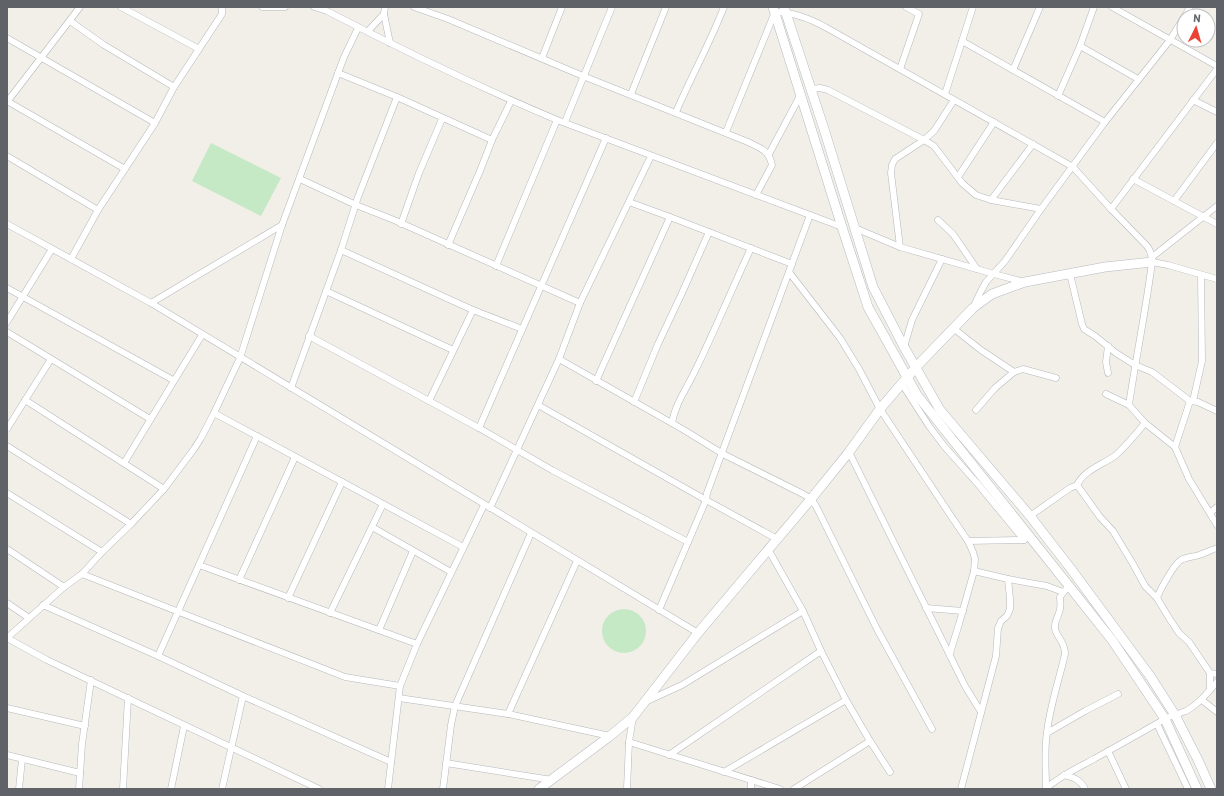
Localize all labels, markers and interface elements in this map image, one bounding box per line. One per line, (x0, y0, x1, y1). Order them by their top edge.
north arrow (1176, 8, 1216, 48)
text: N (1193, 11, 1201, 24)

